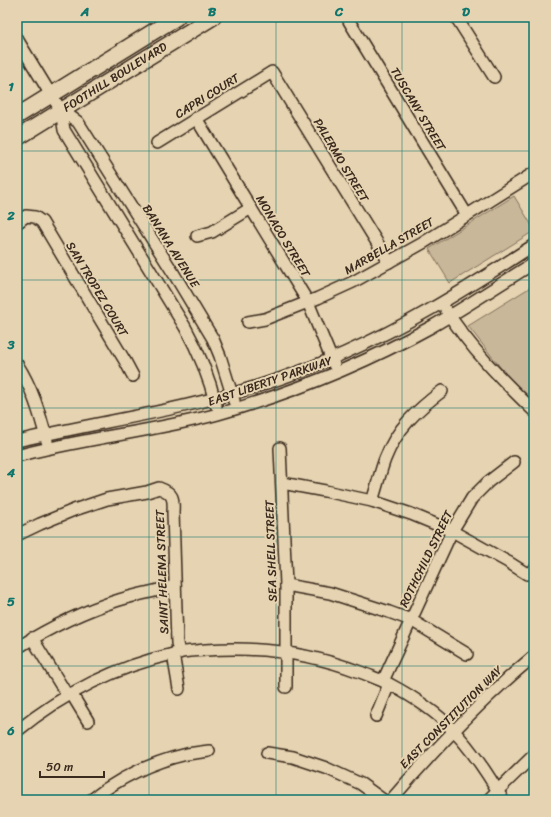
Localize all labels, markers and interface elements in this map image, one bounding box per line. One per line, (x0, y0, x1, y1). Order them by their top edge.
text: A (80, 0, 89, 23)
text: B (208, 0, 217, 23)
text: C (334, 0, 344, 23)
text: D (462, 0, 470, 23)
street label: FOOTHILL BOULEVARD (58, 36, 172, 118)
street label: TUSCANY STREET (384, 63, 452, 156)
street label: CAPRI COURT (170, 67, 245, 125)
text: 1 (8, 75, 14, 98)
street label: PALERMO STREET (307, 114, 375, 207)
street label: MONACO STREET (250, 191, 317, 283)
street label: BANANA AVENUE (136, 200, 206, 293)
text: 2 (6, 204, 15, 227)
street label: MARBELLA STREET (340, 211, 439, 281)
street label: SAN TROPEZ COURT (60, 237, 135, 342)
text: 3 (6, 333, 15, 356)
street label: EAST LIBERTY PARKWAY (205, 349, 336, 413)
text: 4 (6, 461, 16, 484)
street label: SEA SHELL STREET (258, 499, 284, 602)
street label: ROTHCHILD STREET (393, 506, 459, 611)
street label: SAINT HELENA STREET (149, 508, 175, 635)
text: 5 (7, 590, 15, 613)
street label: EAST CONSTITUTION WAY (394, 660, 508, 774)
text: 6 (6, 719, 15, 742)
scale bar (40, 753, 104, 779)
text: 50 m (46, 756, 73, 778)

